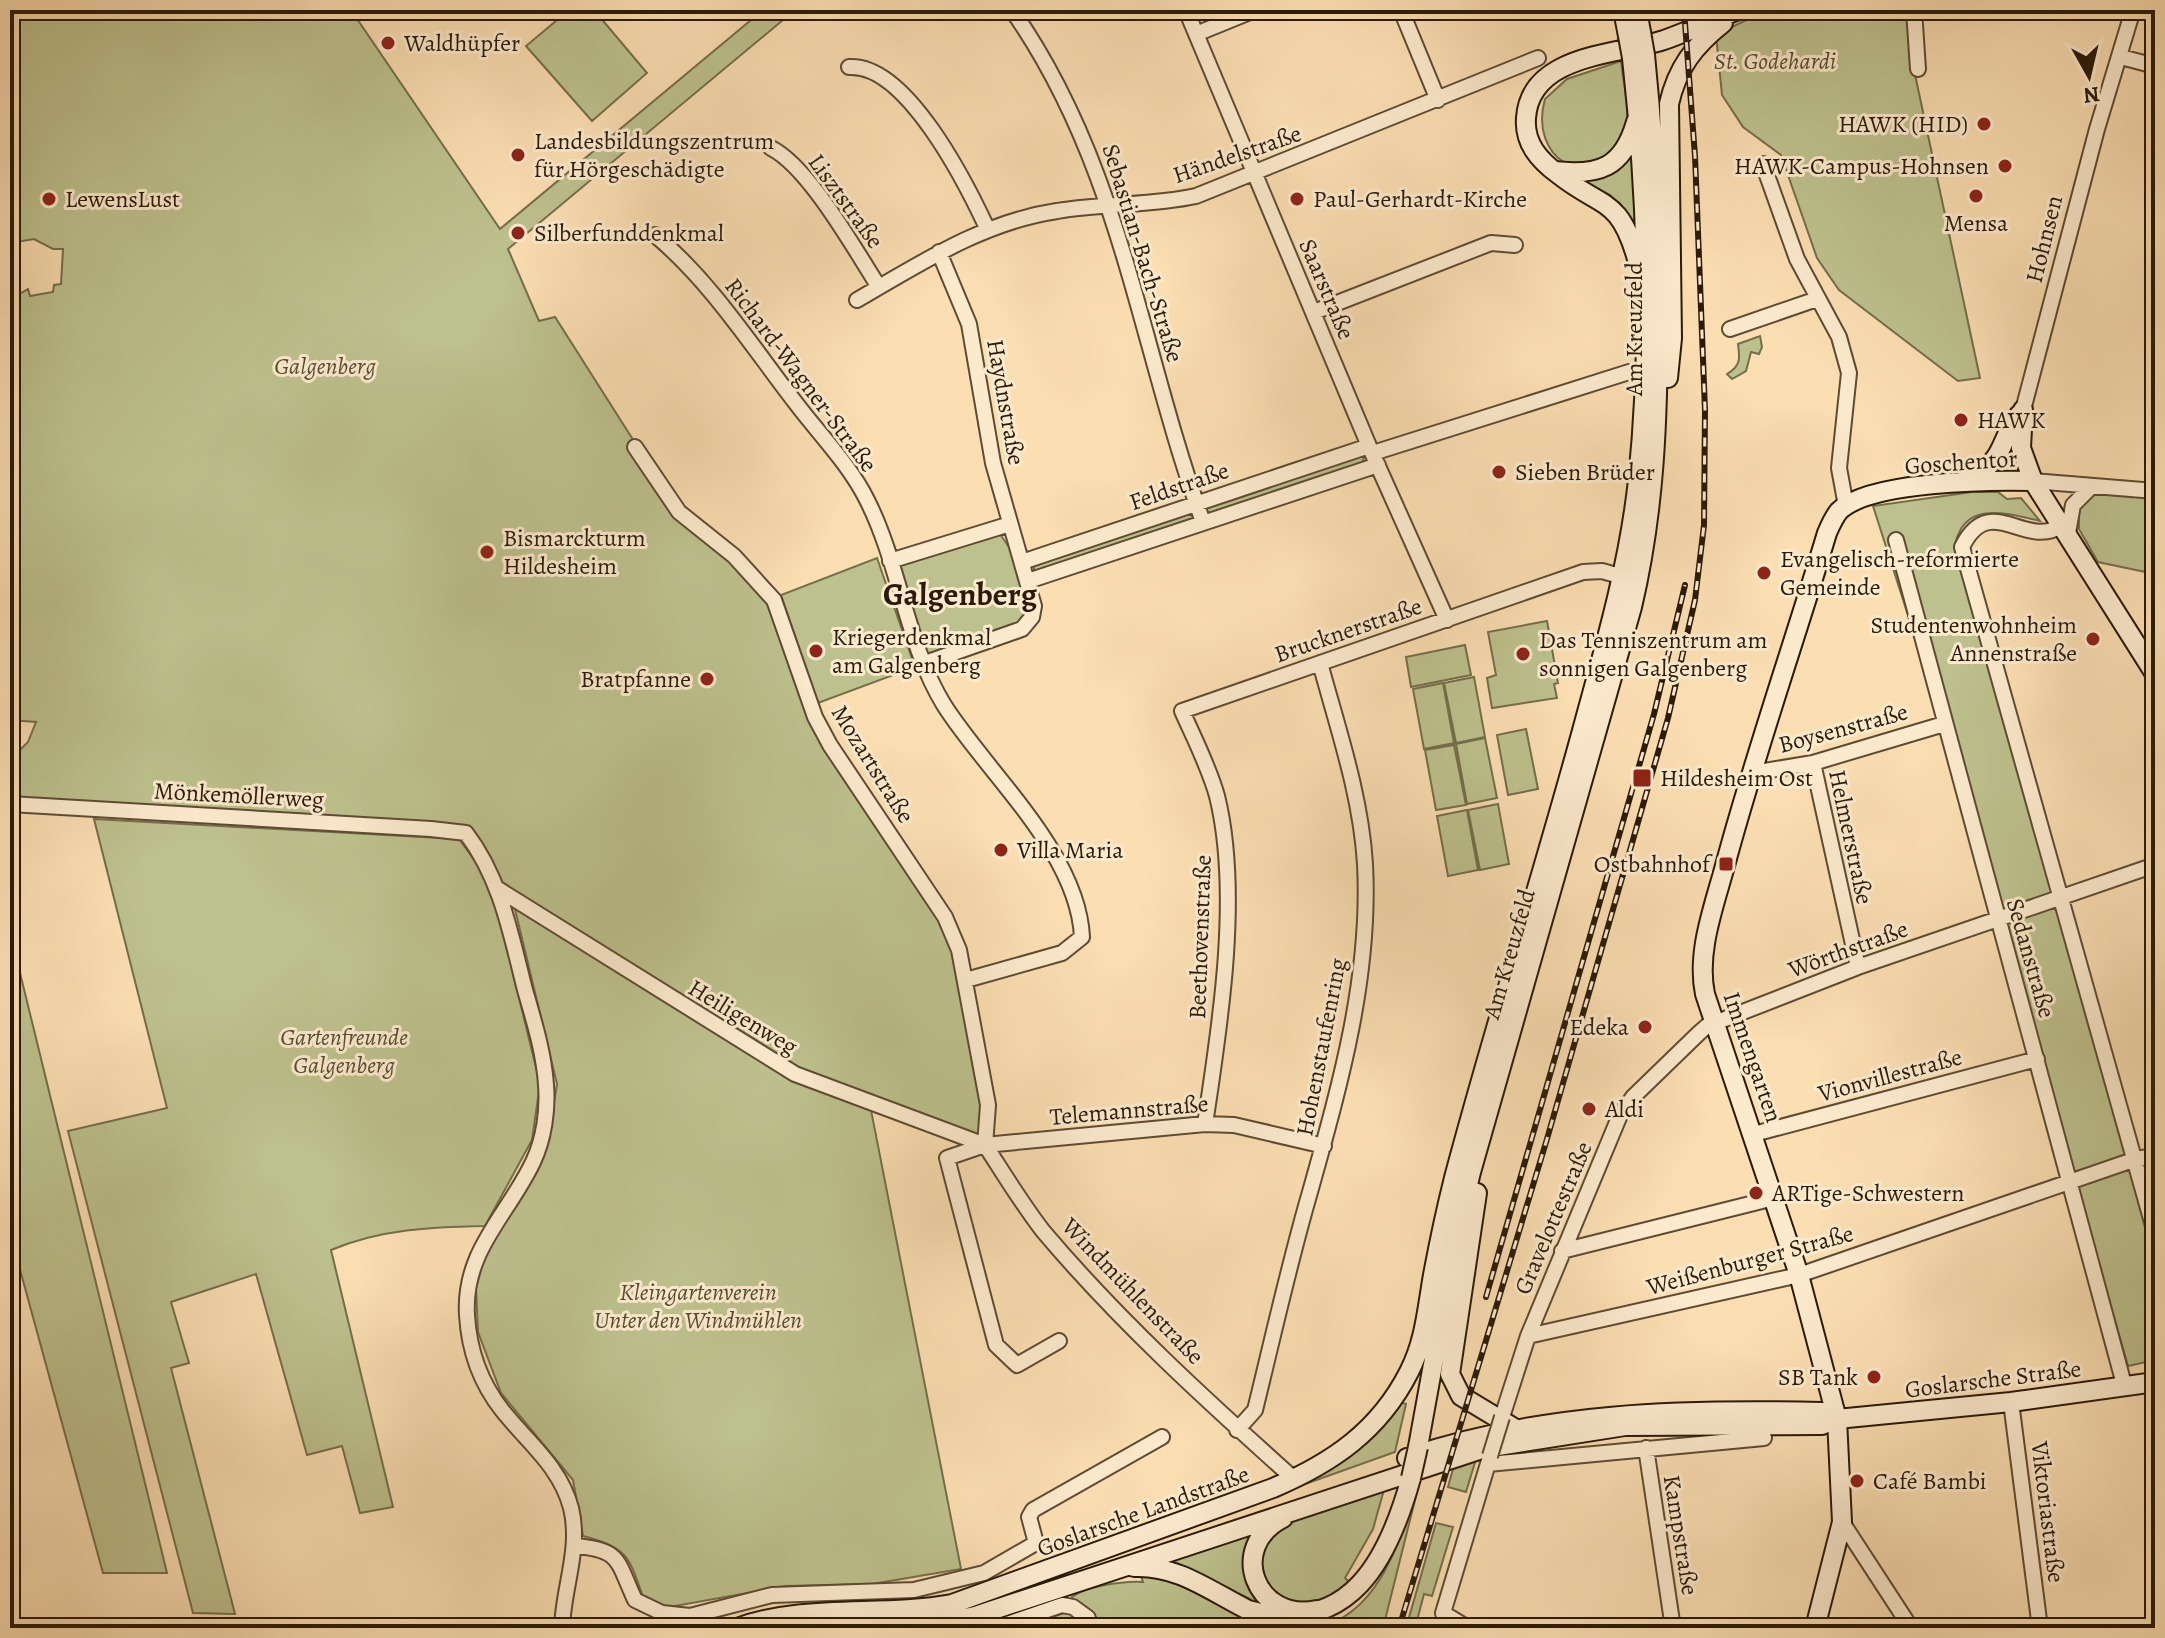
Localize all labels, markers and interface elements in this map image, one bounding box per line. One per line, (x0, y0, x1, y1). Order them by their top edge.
place label: Waldhüpfer (403, 27, 520, 59)
marker: Waldhüpfer (379, 34, 397, 52)
north arrow (2049, 36, 2129, 116)
park label: St. Godehardi (1714, 45, 1836, 77)
text: N (2082, 79, 2102, 111)
place label: HAWK (HID) (1838, 108, 1968, 140)
marker: HAWK (HID) (1975, 115, 1993, 133)
street label: Händelstraße (1168, 117, 1306, 191)
place label: Landesbildungszentrum für Hörgeschädigte (534, 125, 774, 185)
street label: Sebastian-Bach-Straße (1095, 140, 1191, 366)
marker: Landesbildungszentrum für Hörgeschädigte (509, 146, 527, 164)
street label: Lisztstraße (801, 147, 891, 255)
place label: HAWK-Campus-Hohnsen (1734, 150, 1989, 182)
marker: HAWK-Campus-Hohnsen (1996, 157, 2014, 175)
place label: LewensLust (65, 183, 180, 215)
place label: Paul-Gerhardt-Kirche (1313, 183, 1527, 215)
marker: Mensa (1967, 187, 1985, 205)
marker: LewensLust (40, 190, 58, 208)
marker: Paul-Gerhardt-Kirche (1288, 190, 1306, 208)
street label: Hohnsen (2018, 192, 2070, 286)
place label: Mensa (1944, 207, 2009, 239)
place label: Silberfunddenkmal (534, 217, 724, 249)
marker: Silberfunddenkmal (509, 224, 527, 242)
street label: Saarstraße (1291, 234, 1363, 344)
street label: Am Kreuzfeld (1618, 262, 1650, 397)
street label: Richard-Wagner-Straße (717, 271, 885, 479)
street label: Haydnstraße (979, 337, 1033, 467)
park label: Galgenberg (274, 350, 376, 382)
place label: HAWK (1977, 404, 2045, 436)
marker: HAWK (1952, 411, 1970, 429)
street label: Goschentor (1903, 442, 2019, 482)
street label: Feldstraße (1125, 454, 1233, 518)
place label: Sieben Brüder (1515, 456, 1655, 488)
marker: Sieben Brüder (1490, 463, 1508, 481)
place label: Bismarckturm Hildesheim (503, 522, 646, 582)
marker: Bismarckturm Hildesheim (478, 543, 496, 561)
place label: Evangelisch-reformierte Gemeinde (1780, 543, 2019, 603)
marker: Evangelisch-reformierte Gemeinde (1755, 564, 1773, 582)
district label: Galgenberg (883, 572, 1038, 616)
street label: Brucknerstraße (1270, 590, 1426, 670)
place label: Studentenwohnheim Annenstraße (1870, 609, 2077, 669)
place label: Kriegerdenkmal am Galgenberg (832, 621, 991, 681)
place label: Das Tenniszentrum am sonnigen Galgenberg (1539, 624, 1768, 684)
marker: Studentenwohnheim Annenstraße (2084, 630, 2102, 648)
marker: Kriegerdenkmal am Galgenberg (807, 642, 825, 660)
marker: Das Tenniszentrum am sonnigen Galgenberg (1514, 645, 1532, 663)
place label: Bratpfanne (580, 663, 691, 695)
marker: Bratpfanne (698, 670, 716, 688)
street label: Boysenstraße (1775, 695, 1911, 761)
street label: Mozartstraße (824, 699, 922, 829)
place label: Hildesheim Ost (1660, 762, 1813, 794)
marker: Hildesheim Ost (1631, 767, 1653, 789)
street label: Helmerstraße (1821, 767, 1881, 907)
street label: Mönkemöllerweg (153, 775, 325, 815)
place label: Villa Maria (1016, 834, 1124, 866)
marker: Villa Maria (992, 841, 1010, 859)
place label: Ostbahnhof (1594, 848, 1713, 880)
street label: Beethovenstraße (1181, 854, 1219, 1020)
marker: Ostbahnhof (1717, 855, 1735, 873)
street label: Am Kreuzfeld (1475, 885, 1543, 1024)
street label: Sedanstraße (1999, 895, 2063, 1021)
street label: Wörthstraße (1783, 913, 1912, 986)
street label: Hohenstaufenring (1288, 955, 1354, 1139)
street label: Heiligenweg (682, 972, 804, 1062)
street label: Immengarten (1716, 987, 1790, 1127)
place label: Edeka (1569, 1011, 1630, 1043)
marker: Edeka (1636, 1018, 1654, 1036)
park label: Gartenfreunde Galgenberg (280, 1021, 408, 1081)
street label: Vionvillestraße (1814, 1040, 1965, 1110)
street label: Telemannstraße (1048, 1087, 1210, 1133)
place label: Aldi (1604, 1093, 1644, 1125)
marker: Aldi (1580, 1100, 1598, 1118)
street label: Gravelottestraße (1506, 1137, 1600, 1299)
place label: ARTige-Schwestern (1771, 1177, 1964, 1209)
marker: ARTige-Schwestern (1747, 1184, 1765, 1202)
street label: Windmühlenstraße (1054, 1210, 1211, 1371)
street label: Weißenburger Straße (1642, 1217, 1857, 1303)
park label: Kleingartenverein Unter den Windmühlen (594, 1276, 802, 1336)
street label: Goslarsche Straße (1903, 1352, 2083, 1406)
place label: SB Tank (1778, 1361, 1858, 1393)
marker: SB Tank (1865, 1368, 1883, 1386)
street label: Viktoriastraße (2023, 1439, 2073, 1584)
street label: Goslarsche Landstraße (1032, 1458, 1254, 1564)
place label: Café Bambi (1873, 1465, 1987, 1497)
marker: Café Bambi (1848, 1472, 1866, 1490)
street label: Kampstraße (1656, 1473, 1706, 1597)

